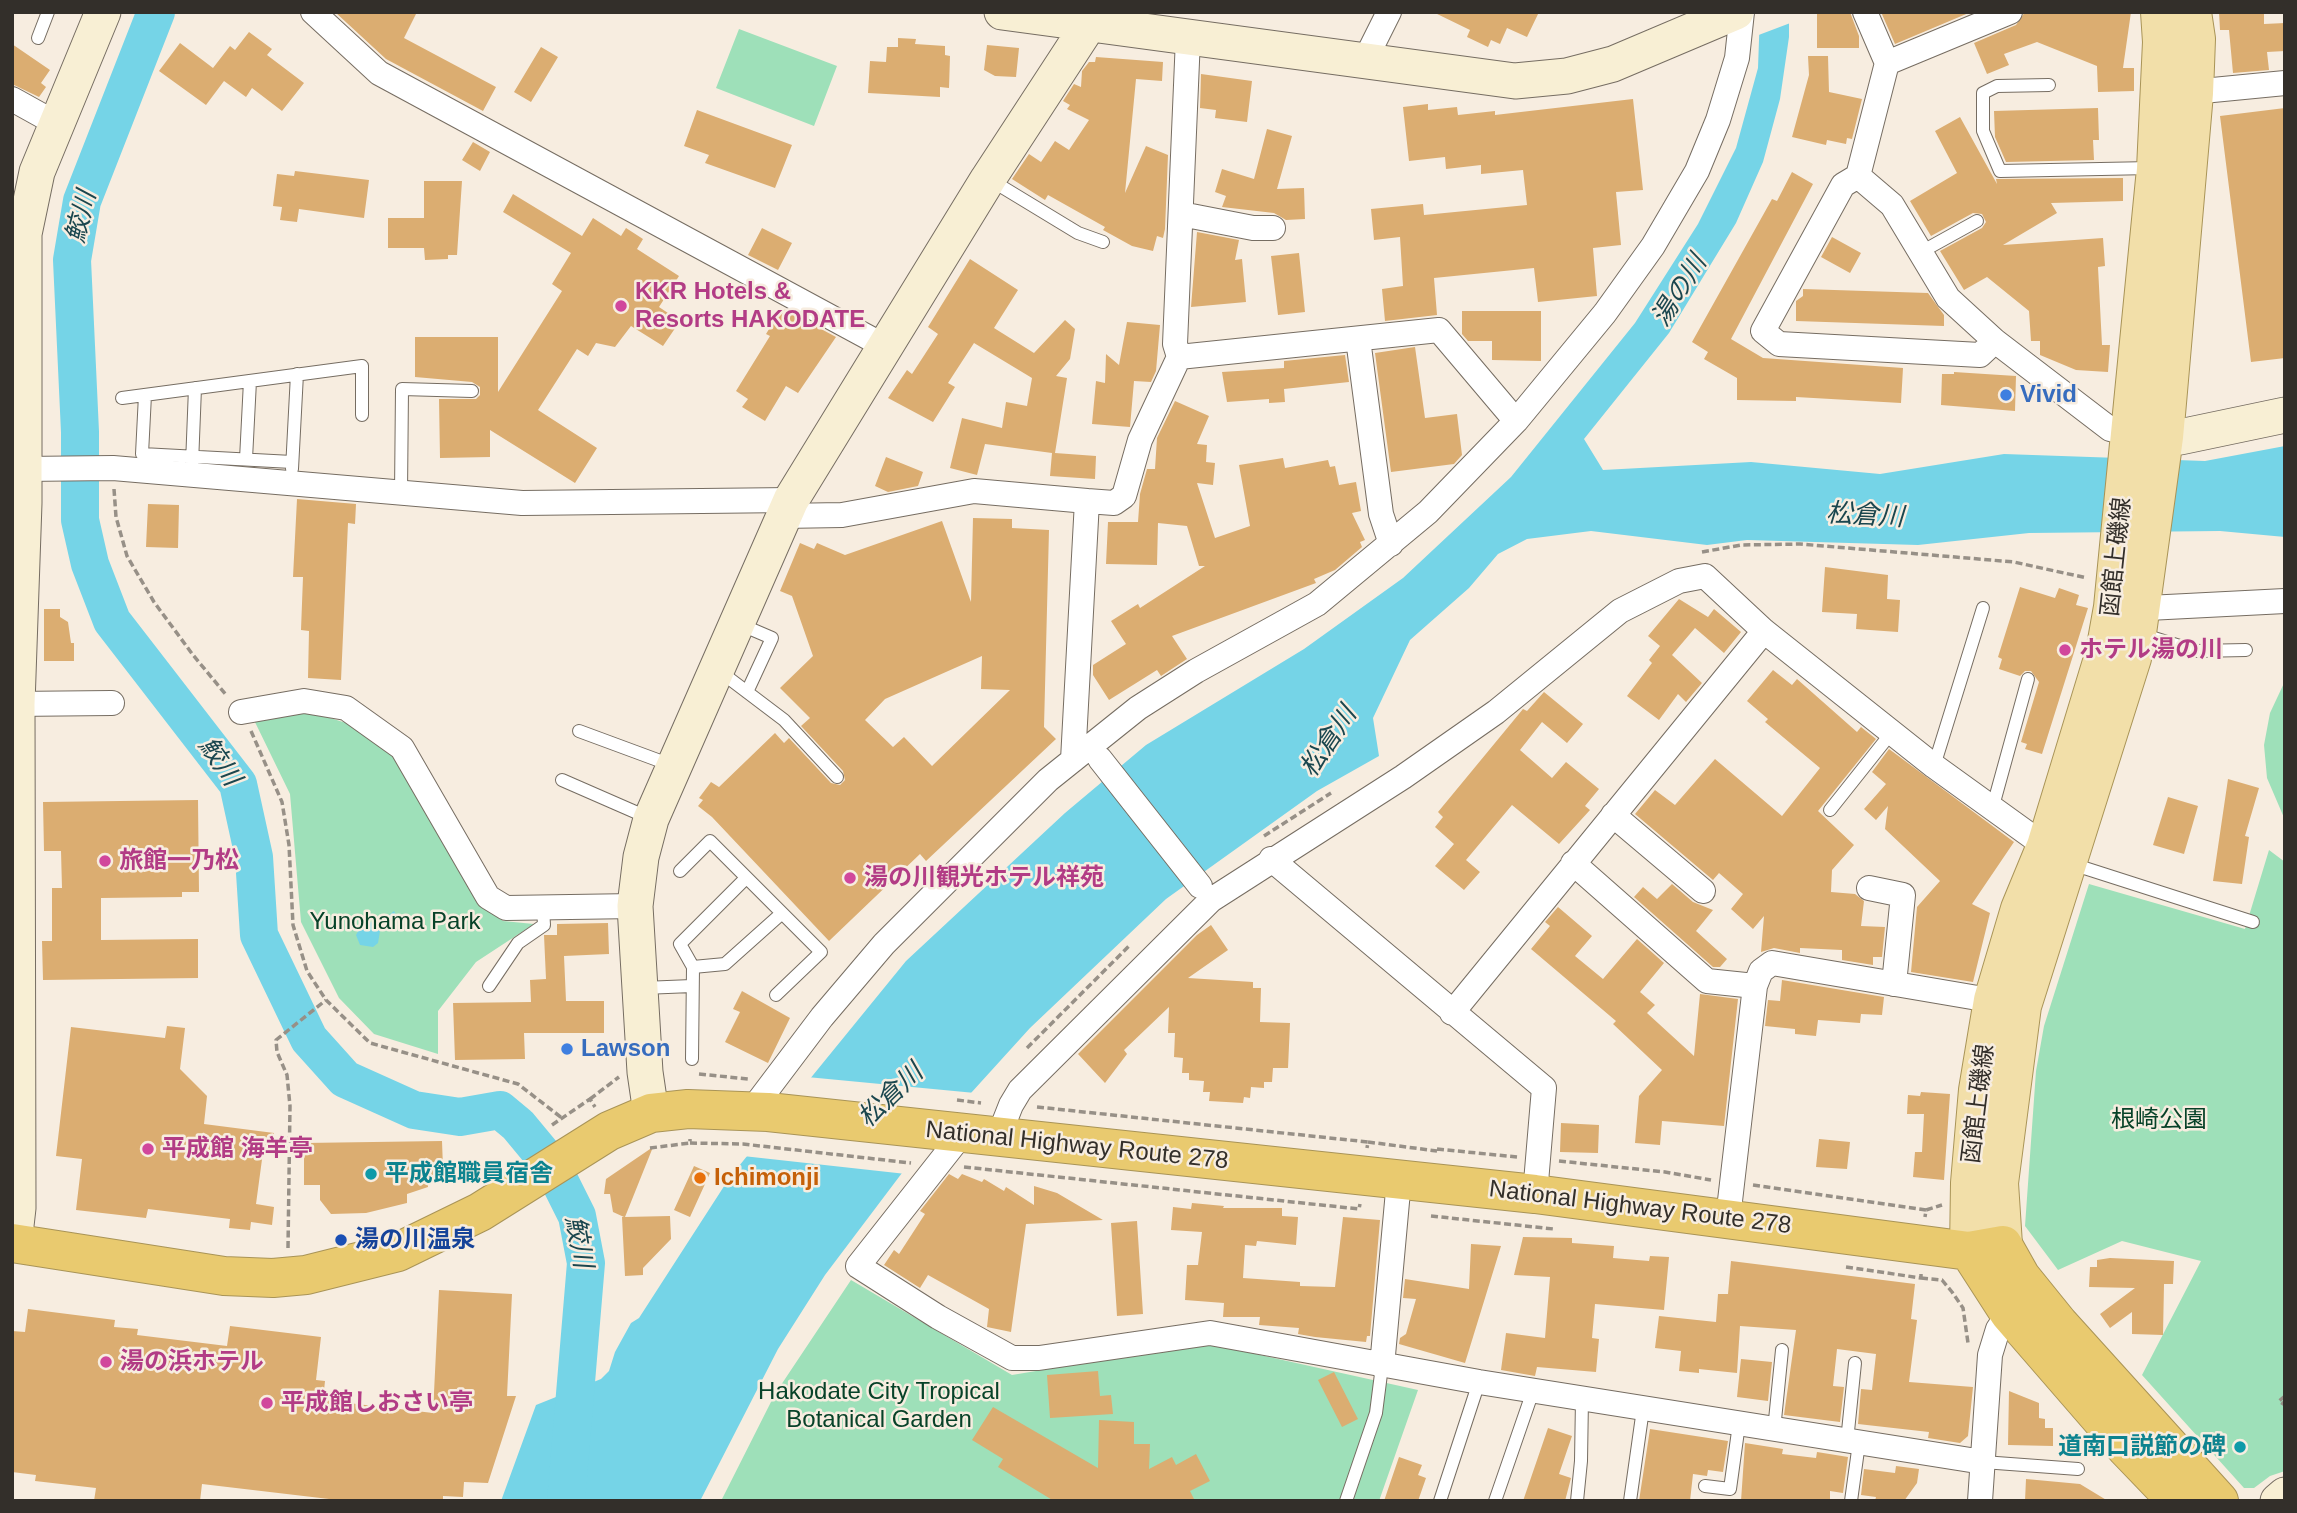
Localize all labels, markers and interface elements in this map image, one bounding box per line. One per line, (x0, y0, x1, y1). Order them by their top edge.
water label: 鮫川 (61, 188, 103, 246)
water label: 湯の川 (1646, 250, 1714, 332)
place label: KKR Hotels & Resorts HAKODATE (635, 278, 865, 334)
marker: KKR Hotels & Resorts HAKODATE (613, 298, 629, 314)
place label: Vivid (2020, 381, 2077, 409)
marker: Vivid (1998, 387, 2014, 403)
street label: 函館上磯線 (2096, 496, 2138, 618)
water label: 松倉川 (1825, 498, 1905, 534)
place label: ホテル湯の川 (2079, 636, 2223, 664)
marker: ホテル湯の川 (2057, 642, 2073, 658)
water label: 松倉川 (1294, 701, 1364, 783)
water label: 鮫川 (191, 732, 247, 792)
place label: 旅館一乃松 (119, 847, 239, 875)
marker: 旅館一乃松 (97, 853, 113, 869)
place label: 湯の川観光ホテル祥苑 (864, 864, 1104, 892)
marker: 湯の川観光ホテル祥苑 (842, 870, 858, 886)
park label: Yunohama Park (310, 908, 480, 936)
place label: Lawson (581, 1035, 670, 1063)
marker: Lawson (559, 1041, 575, 1057)
street label: 函館上磯線 (1957, 1043, 2001, 1165)
water label: 松倉川 (852, 1058, 930, 1134)
park label: 根崎公園 (2111, 1106, 2207, 1134)
street label: National Highway Route 278 (924, 1116, 1230, 1176)
place label: 平成館 海羊亭 (162, 1135, 313, 1163)
marker: 平成館 海羊亭 (140, 1141, 156, 1157)
place label: 平成館職員宿舎 (385, 1160, 553, 1188)
place label: Ichimonji (714, 1164, 819, 1192)
marker: 平成館職員宿舎 (363, 1166, 379, 1182)
marker: Ichimonji (692, 1170, 708, 1186)
street label: National Highway Route 278 (1487, 1175, 1793, 1241)
water label: 鮫川 (558, 1214, 598, 1270)
place label: 湯の川温泉 (355, 1226, 475, 1254)
marker: 湯の川温泉 (333, 1232, 349, 1248)
place label: 湯の浜ホテル (120, 1348, 264, 1376)
marker: 湯の浜ホテル (98, 1354, 114, 1370)
park label: Hakodate City Tropical Botanical Garden (758, 1378, 1000, 1434)
place label: 平成館しおさい亭 (281, 1389, 473, 1417)
marker: 平成館しおさい亭 (259, 1395, 275, 1411)
place label: 道南口説節の碑 (2058, 1433, 2226, 1461)
marker: 道南口説節の碑 (2232, 1439, 2248, 1455)

